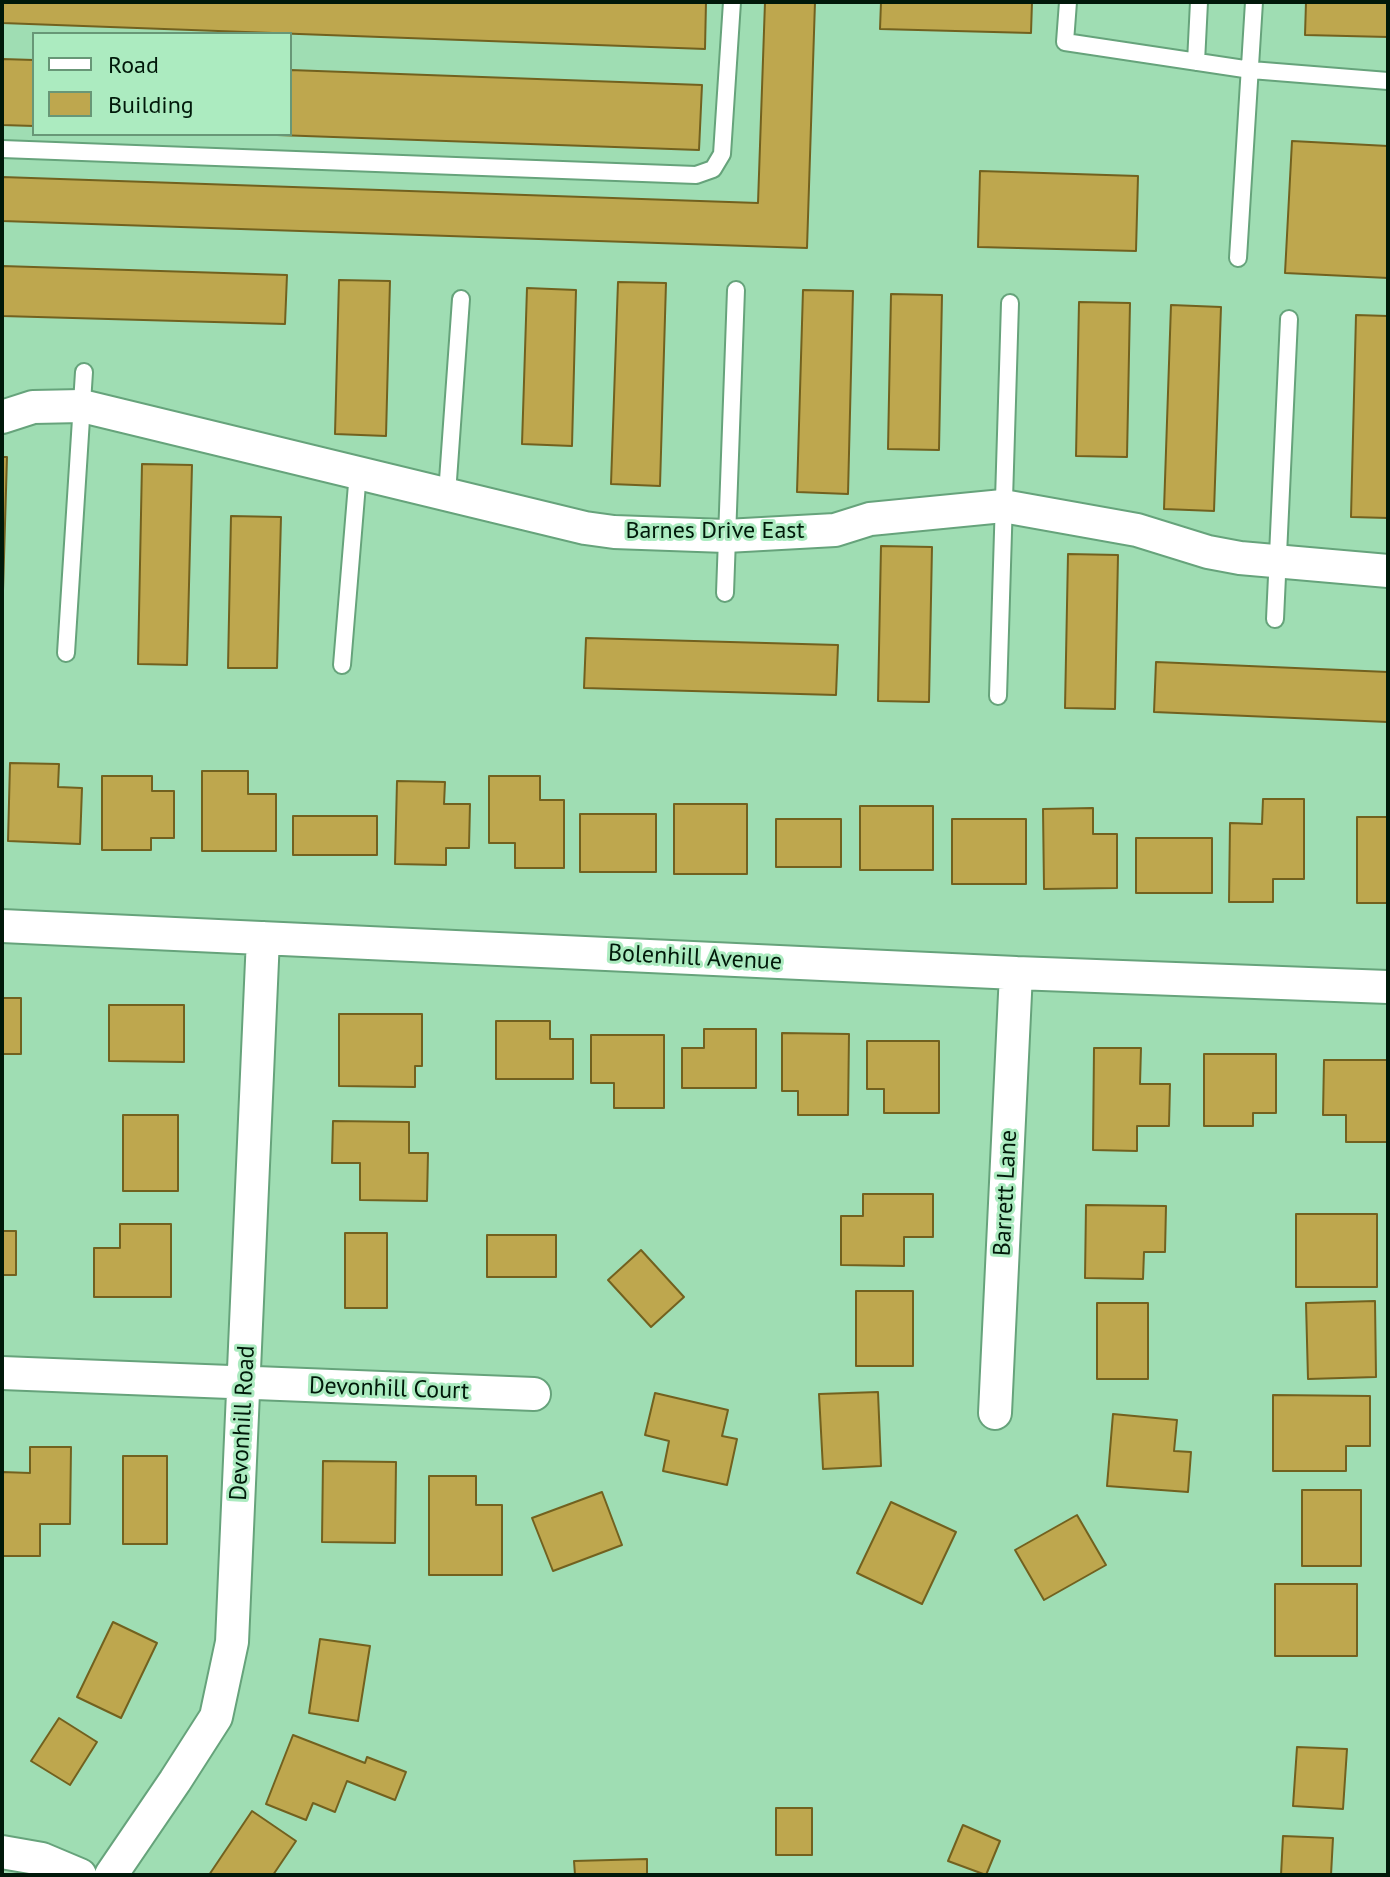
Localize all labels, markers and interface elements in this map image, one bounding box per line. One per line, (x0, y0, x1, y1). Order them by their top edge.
legend (32, 32, 292, 136)
text: Road (108, 49, 159, 80)
text: Building (108, 89, 194, 120)
street label: Barnes Drive East (625, 517, 805, 545)
street label: Bolenhill Avenue (607, 939, 783, 977)
street label: Barrett Lane (988, 1129, 1024, 1257)
street label: Devonhill Road (225, 1345, 261, 1501)
street label: Devonhill Court (308, 1372, 470, 1406)

